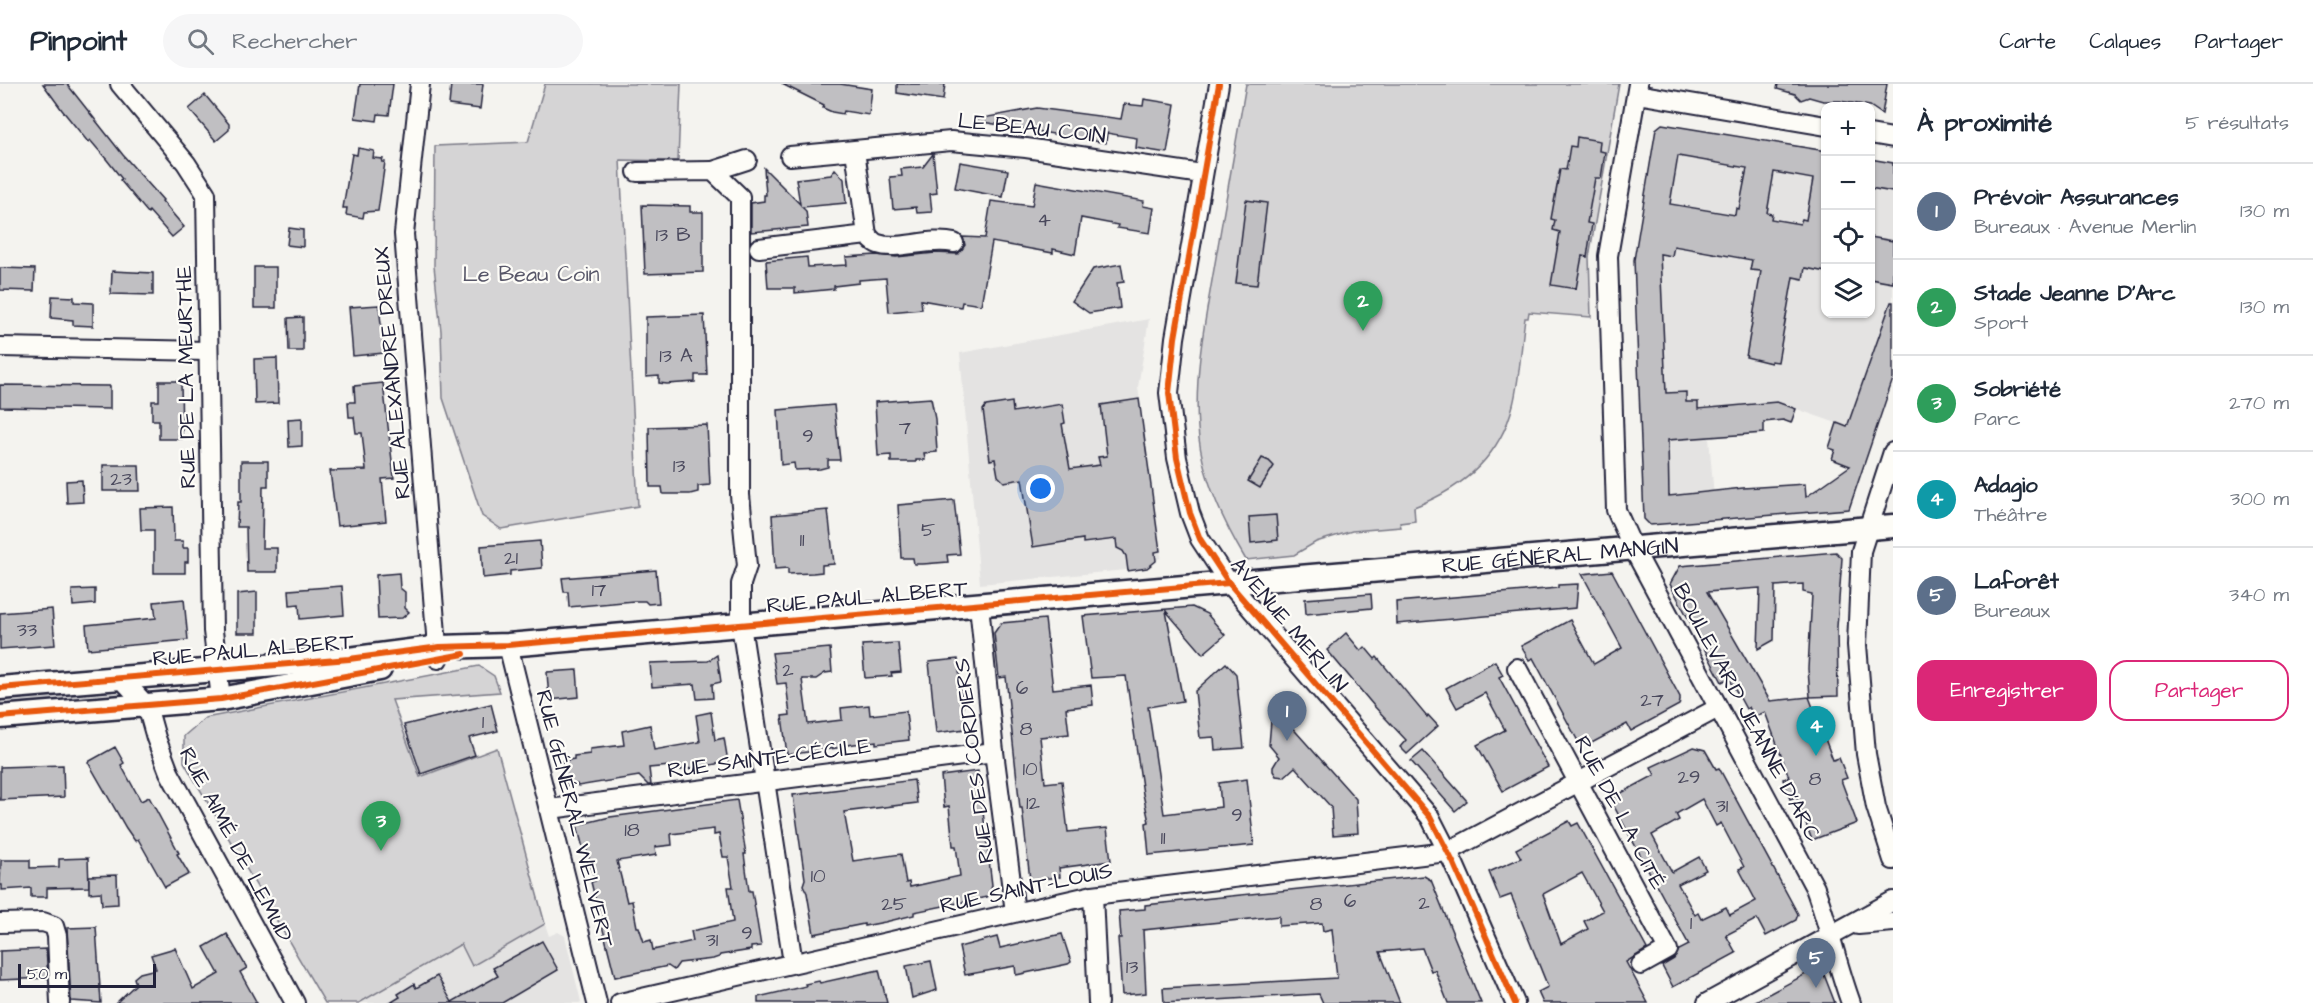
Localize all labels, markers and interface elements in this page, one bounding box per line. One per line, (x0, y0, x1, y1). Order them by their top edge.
search box (163, 14, 583, 68)
text: Pinpoint (30, 22, 127, 61)
icon: search (184, 25, 217, 58)
text: Rechercher (232, 26, 357, 57)
text: Carte (1999, 27, 2056, 56)
text: Calques (2089, 27, 2161, 56)
text: Partager (2194, 27, 2283, 56)
map controls (1821, 102, 1875, 318)
button: + (1821, 102, 1875, 156)
street label: LE BEAU COIN (956, 105, 1107, 152)
text: À proximité (1917, 105, 2052, 141)
text: 5 résultats (2185, 109, 2289, 137)
button: − (1821, 156, 1875, 210)
text: Prévoir Assurances (1974, 182, 2179, 213)
text: 1 (1935, 197, 1938, 225)
text: 130 m (2240, 197, 2289, 225)
house number: 4 (1037, 206, 1051, 234)
button: locate (1821, 210, 1875, 264)
text: Bureaux · Avenue Merlin (1974, 213, 2196, 241)
house number: 13 B (656, 221, 690, 249)
street label: RUE ALEXANDRE DREUX (366, 245, 419, 501)
park label: Le Beau Coin (463, 259, 599, 290)
button: layers (1821, 264, 1875, 318)
street label: RUE DE LA MEURTHE (169, 265, 204, 489)
text: Stade Jeanne D'Arc (1974, 278, 2176, 309)
pin: 2 (1344, 282, 1382, 331)
text: 2 (1931, 293, 1942, 321)
text: 130 m (2240, 293, 2289, 321)
text: Sport (1974, 309, 2028, 337)
house number: 13 A (659, 342, 693, 370)
text: Sobriété (1974, 374, 2061, 405)
text: 3 (1931, 389, 1942, 417)
text: 270 m (2229, 389, 2289, 417)
text: Parc (1974, 405, 2021, 433)
house number: 7 (899, 414, 911, 442)
house number: 9 (802, 422, 814, 450)
house number: 13 (673, 452, 685, 480)
house number: 23 (110, 465, 132, 493)
text: Adagio (1974, 470, 2038, 501)
your location (1026, 474, 1055, 503)
text: 4 (1930, 485, 1943, 513)
text: 300 m (2230, 485, 2289, 513)
text: Théâtre (1974, 501, 2047, 529)
house number: 5 (921, 516, 935, 544)
house number: 11 (799, 526, 805, 554)
street label: RUE GÉNÉRAL MANGIN (1441, 530, 1680, 582)
house number: 21 (504, 544, 518, 572)
street label: AVENUE MERLIN (1223, 551, 1355, 699)
text: Laforêt (1974, 566, 2059, 597)
street label: RUE PAUL ALBERT (765, 573, 969, 622)
house number: 17 (592, 576, 606, 604)
street label: BOULEVARD JEANNE D'ARC (1665, 578, 1828, 848)
text: 5 (1929, 581, 1944, 609)
text: 340 m (2229, 581, 2289, 609)
text: Bureaux (1974, 597, 2050, 625)
house number: 33 (17, 616, 37, 644)
street label: RUE PAUL ALBERT (151, 626, 355, 675)
house number: 2 (782, 656, 794, 684)
street label: RUE DES CORDIERS (947, 656, 1002, 865)
button: Enregistrer (1917, 660, 2097, 721)
button: Partager (2109, 660, 2289, 721)
house number: 6 (1016, 674, 1029, 702)
house number: 27 (1640, 686, 1664, 714)
street label: RUE GÉNÉRAL WELVERT (528, 687, 622, 950)
pin: 1 (1268, 692, 1306, 741)
pin: 4 (1796, 706, 1836, 756)
house number: 1 (482, 708, 485, 736)
house number: 8 (1020, 715, 1033, 743)
street label: RUE DE LA CITÉ (1566, 730, 1673, 895)
street label: RUE SAINTE-CÉCILE (666, 731, 873, 786)
street label: RUE AIMÉ DE LEMUD (171, 742, 300, 948)
house number: 10 (1022, 755, 1038, 783)
house number: 29 (1678, 763, 1700, 791)
house number: 8 (1809, 765, 1822, 793)
house number: 12 (1026, 789, 1041, 817)
house number: 31 (1716, 792, 1729, 820)
house number: 9 (1231, 801, 1243, 829)
pin: 3 (362, 802, 400, 851)
house number: 18 (624, 816, 640, 844)
house number: 11 (1160, 824, 1166, 852)
street label: RUE SAINT-LOUIS (937, 855, 1115, 922)
house number: 10 (810, 862, 826, 890)
house number: 6 (1344, 887, 1357, 915)
house number: 2 (1418, 889, 1430, 917)
house number: 25 (881, 890, 907, 918)
house number: 8 (1310, 890, 1323, 918)
house number: 1 (1690, 909, 1693, 937)
house number: 9 (741, 919, 753, 947)
house number: 31 (706, 926, 719, 954)
pin: 5 (1796, 938, 1836, 988)
house number: 13 (1126, 953, 1138, 981)
scale bar (18, 961, 156, 988)
text: 50 m (27, 963, 67, 985)

